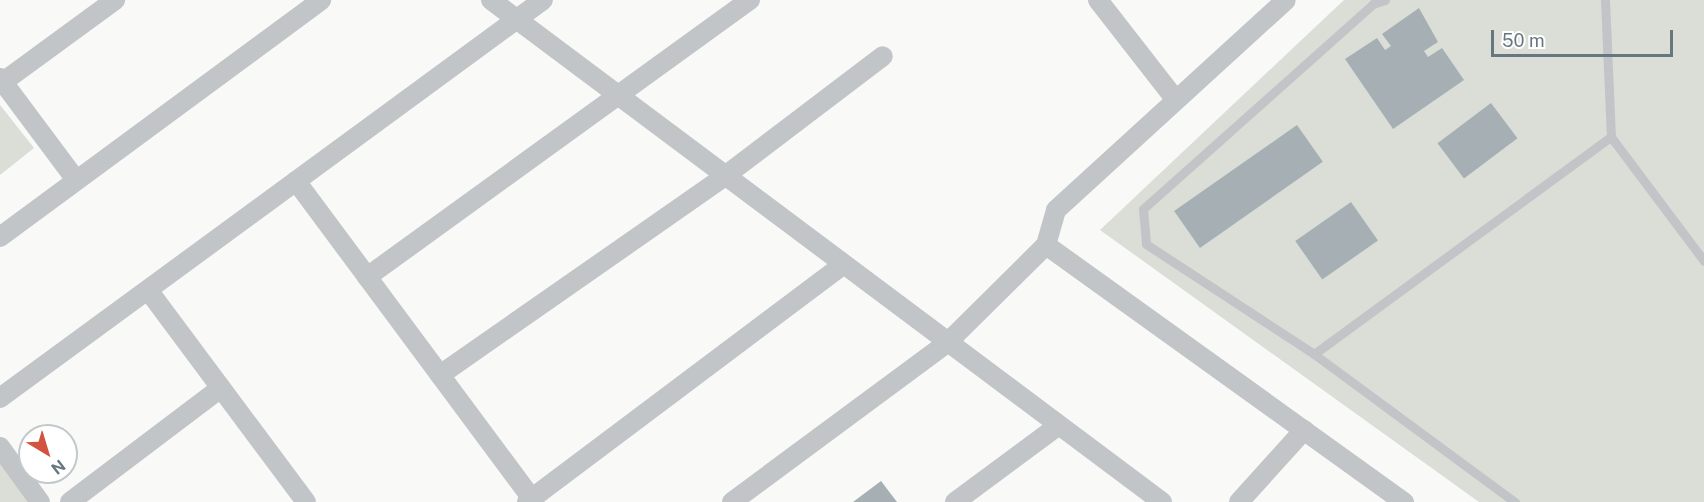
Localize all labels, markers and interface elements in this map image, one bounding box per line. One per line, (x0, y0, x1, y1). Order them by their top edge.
scale bar (1494, 18, 1676, 56)
text: 50 m (1502, 30, 1545, 51)
north arrow (18, 424, 78, 484)
text: N (47, 456, 69, 478)

